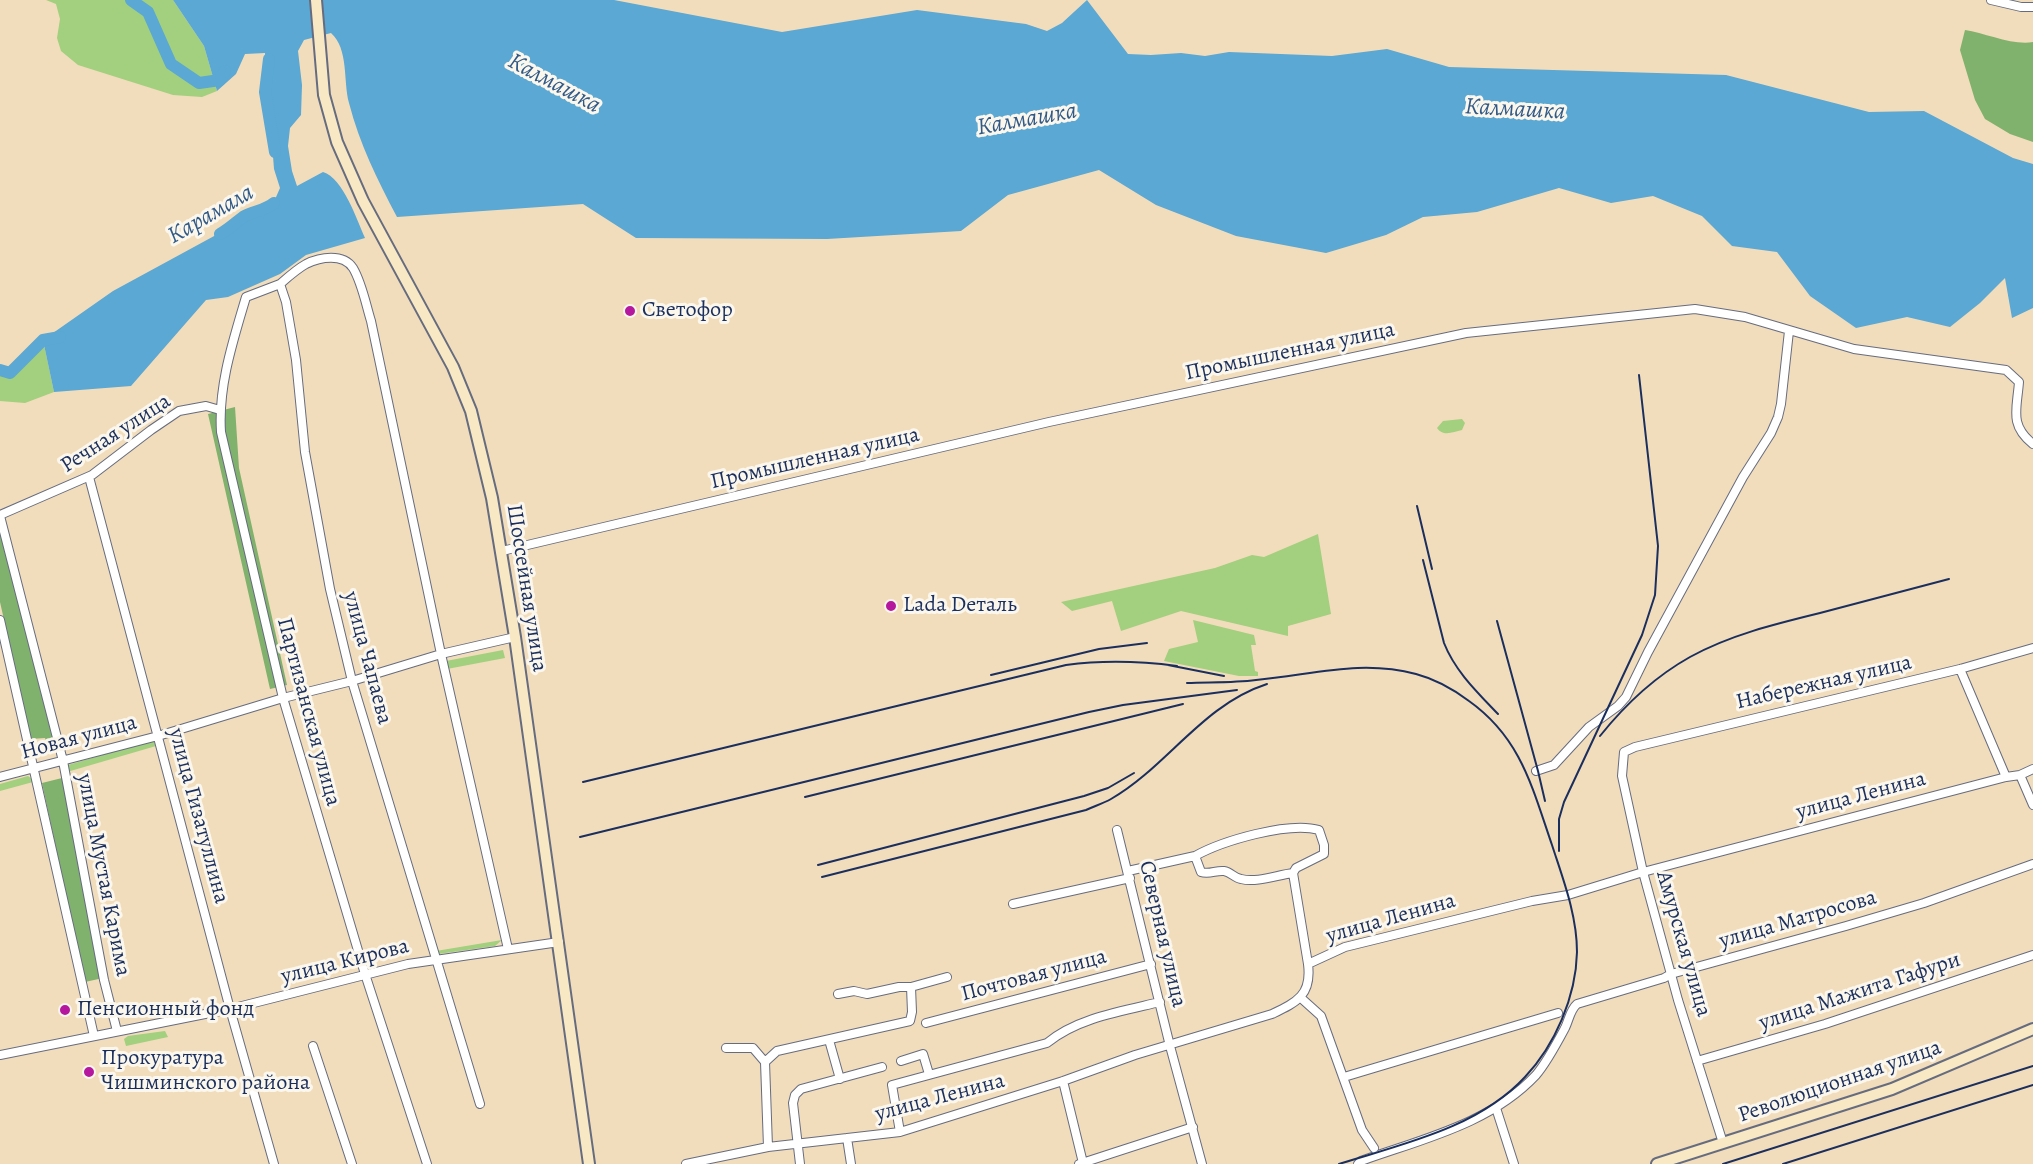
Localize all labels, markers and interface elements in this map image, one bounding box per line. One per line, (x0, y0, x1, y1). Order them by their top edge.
water label: Калмашка (503, 48, 605, 120)
water label: Калмашка (1464, 93, 1566, 127)
water label: Калмашка (975, 97, 1079, 143)
water label: Карамала (163, 179, 259, 251)
place label: Светофор (642, 298, 733, 324)
marker: Светофор (623, 304, 637, 318)
street label: Промышленная улица (1183, 317, 1397, 387)
street label: Речная улица (56, 389, 176, 479)
street label: Промышленная улица (708, 422, 922, 496)
street label: Шоссейная улица (500, 502, 552, 674)
street label: улица Чапаева (337, 589, 397, 727)
place label: Lada Dеталь (903, 593, 1017, 619)
marker: Lada Dеталь (884, 599, 898, 613)
street label: Партизанская улица (270, 615, 346, 809)
street label: Набережная улица (1733, 650, 1915, 716)
street label: Новая улица (18, 710, 140, 766)
street label: улица Гизатуллина (162, 725, 234, 907)
street label: улица Ленина (1793, 766, 1929, 826)
street label: улица Мустая Карима (70, 771, 136, 979)
street label: Северная улица (1132, 858, 1192, 1010)
street label: Амурская улица (1650, 868, 1716, 1020)
street label: улица Матросова (1716, 885, 1880, 955)
street label: улица Ленина (1323, 888, 1459, 950)
street label: улица Кирова (278, 933, 412, 991)
street label: Почтовая улица (958, 944, 1110, 1008)
street label: улица Мажита Гафури (1756, 947, 1964, 1037)
place label: Пенсионный фонд (77, 997, 254, 1023)
marker: Пенсионный фонд (58, 1003, 72, 1017)
street label: Революционная улица (1735, 1035, 1945, 1129)
place label: Прокуратура Чишминского района (101, 1046, 310, 1098)
marker: Прокуратура Чишминского района (82, 1065, 96, 1079)
street label: улица Ленина (872, 1068, 1008, 1128)

